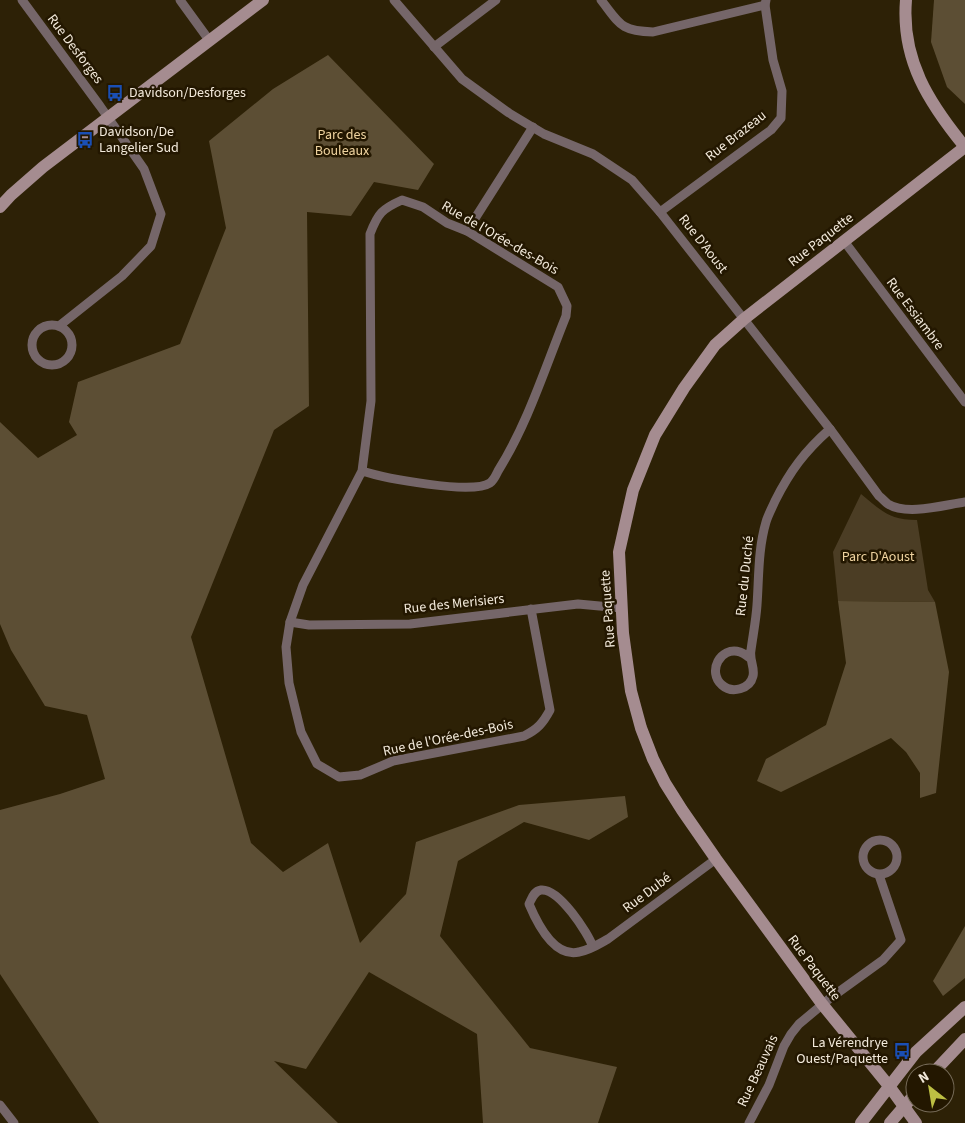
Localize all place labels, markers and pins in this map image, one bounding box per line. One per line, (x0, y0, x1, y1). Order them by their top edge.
bus stop icon: Davidson/Desforges (105, 83, 125, 103)
place label: Davidson/Desforges (129, 83, 246, 103)
place label: Davidson/De Langelier Sud (99, 122, 179, 158)
bus stop icon: Davidson/De Langelier Sud (75, 130, 95, 150)
place label: La Vérendrye Ouest/Paquette (796, 1033, 888, 1069)
bus stop icon: La Vérendrye Ouest/Paquette (892, 1041, 912, 1061)

